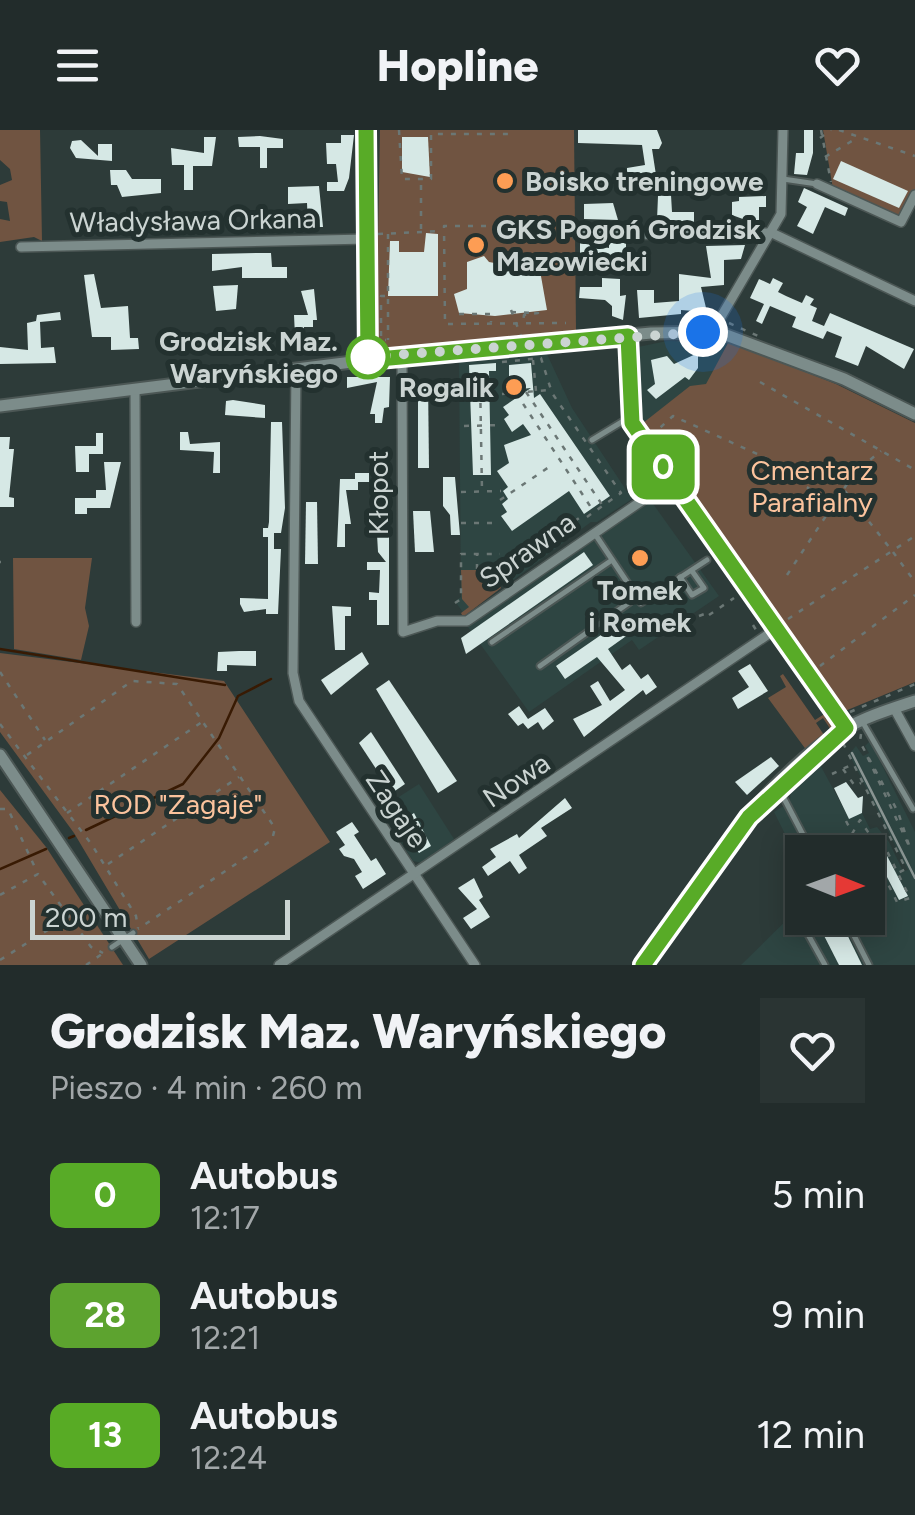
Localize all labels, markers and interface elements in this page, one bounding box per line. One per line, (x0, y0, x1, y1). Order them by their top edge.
icon: menu (50, 38, 105, 93)
text: Hopline (376, 38, 539, 92)
icon: heart (810, 38, 865, 93)
place label: Boisko treningowe (525, 164, 764, 198)
marker: Boisko treningowe (494, 170, 516, 192)
street label: Władysława Orkana (69, 201, 317, 239)
place label: GKS Pogoń Grodzisk Mazowiecki (496, 212, 761, 278)
marker: GKS Pogoń Grodzisk Mazowiecki (465, 234, 487, 256)
your location (678, 307, 728, 357)
place label: Grodzisk Maz. Waryńskiego (159, 324, 338, 390)
marker: Grodzisk Maz. Waryńskiego (347, 336, 389, 378)
place label: Rogalik (399, 370, 494, 404)
marker: Rogalik (503, 376, 525, 398)
line badge: 0 (630, 434, 696, 500)
text: 0 (652, 446, 674, 488)
street label: Kłopot (361, 451, 395, 535)
park label: Cmentarz Parafialny (751, 453, 873, 519)
street label: Sprawna (473, 505, 581, 595)
marker: Tomek i Romek (629, 547, 651, 569)
place label: Tomek i Romek (588, 573, 692, 639)
street label: Nowa (476, 745, 556, 815)
street label: Zagaje (359, 764, 435, 854)
park label: ROD "Zagaje" (93, 787, 263, 821)
north arrow (785, 835, 885, 935)
map controls (785, 835, 885, 935)
scale bar (30, 895, 290, 940)
text: 200 m (45, 900, 127, 934)
button: heart (760, 998, 865, 1103)
text: Grodzisk Maz. Waryńskiego (50, 1002, 666, 1060)
text: Pieszo · 4 min · 260 m (50, 1069, 362, 1107)
text: Autobus (190, 1153, 338, 1199)
text: 5 min (771, 1172, 865, 1218)
text: 0 (94, 1174, 116, 1216)
text: 12:17 (190, 1199, 260, 1237)
text: Autobus (190, 1273, 338, 1319)
text: 9 min (772, 1292, 865, 1338)
text: 28 (84, 1294, 126, 1336)
text: 12:21 (190, 1319, 260, 1357)
text: Autobus (190, 1393, 338, 1439)
text: 12 min (756, 1412, 865, 1458)
text: 13 (88, 1414, 122, 1456)
text: 12:24 (190, 1439, 267, 1477)

